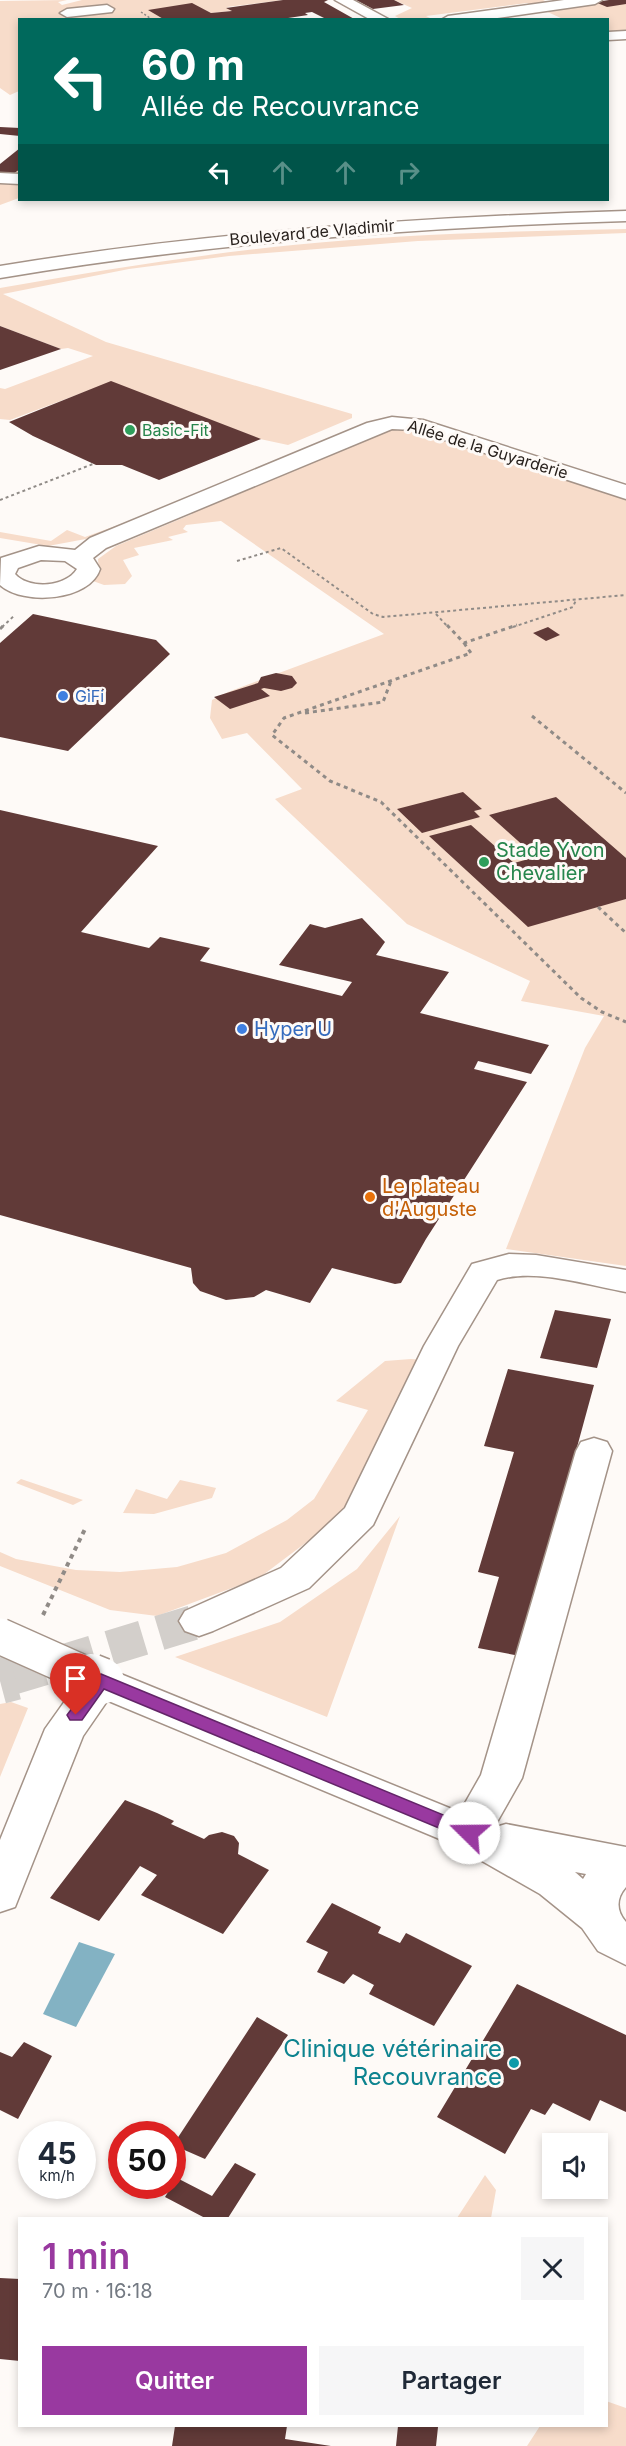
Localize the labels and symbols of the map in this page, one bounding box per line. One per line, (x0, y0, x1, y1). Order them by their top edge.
street label: Boulevard de Vladimir (229, 215, 395, 249)
street label: Allée de la Guyarderie (405, 415, 571, 483)
place label: Basic-Fit (142, 420, 209, 440)
marker: Basic-Fit (123, 423, 137, 437)
place label: GiFi (75, 686, 104, 706)
marker: GiFi (56, 689, 70, 703)
place label: Stade Yvon Chevalier (496, 838, 604, 885)
marker: Stade Yvon Chevalier (477, 855, 491, 869)
place label: Hyper U (254, 1017, 332, 1041)
marker: Hyper U (235, 1022, 249, 1036)
place label: Le plateau d'Auguste (382, 1174, 480, 1221)
marker: Le plateau d'Auguste (363, 1190, 377, 1204)
pin (50, 1653, 101, 1715)
position arrow (437, 1801, 501, 1865)
place label: Clinique vétérinaire Recouvrance (283, 2034, 502, 2091)
marker: Clinique vétérinaire Recouvrance (507, 2056, 521, 2070)
speed limit sign: 50 (108, 2121, 186, 2199)

